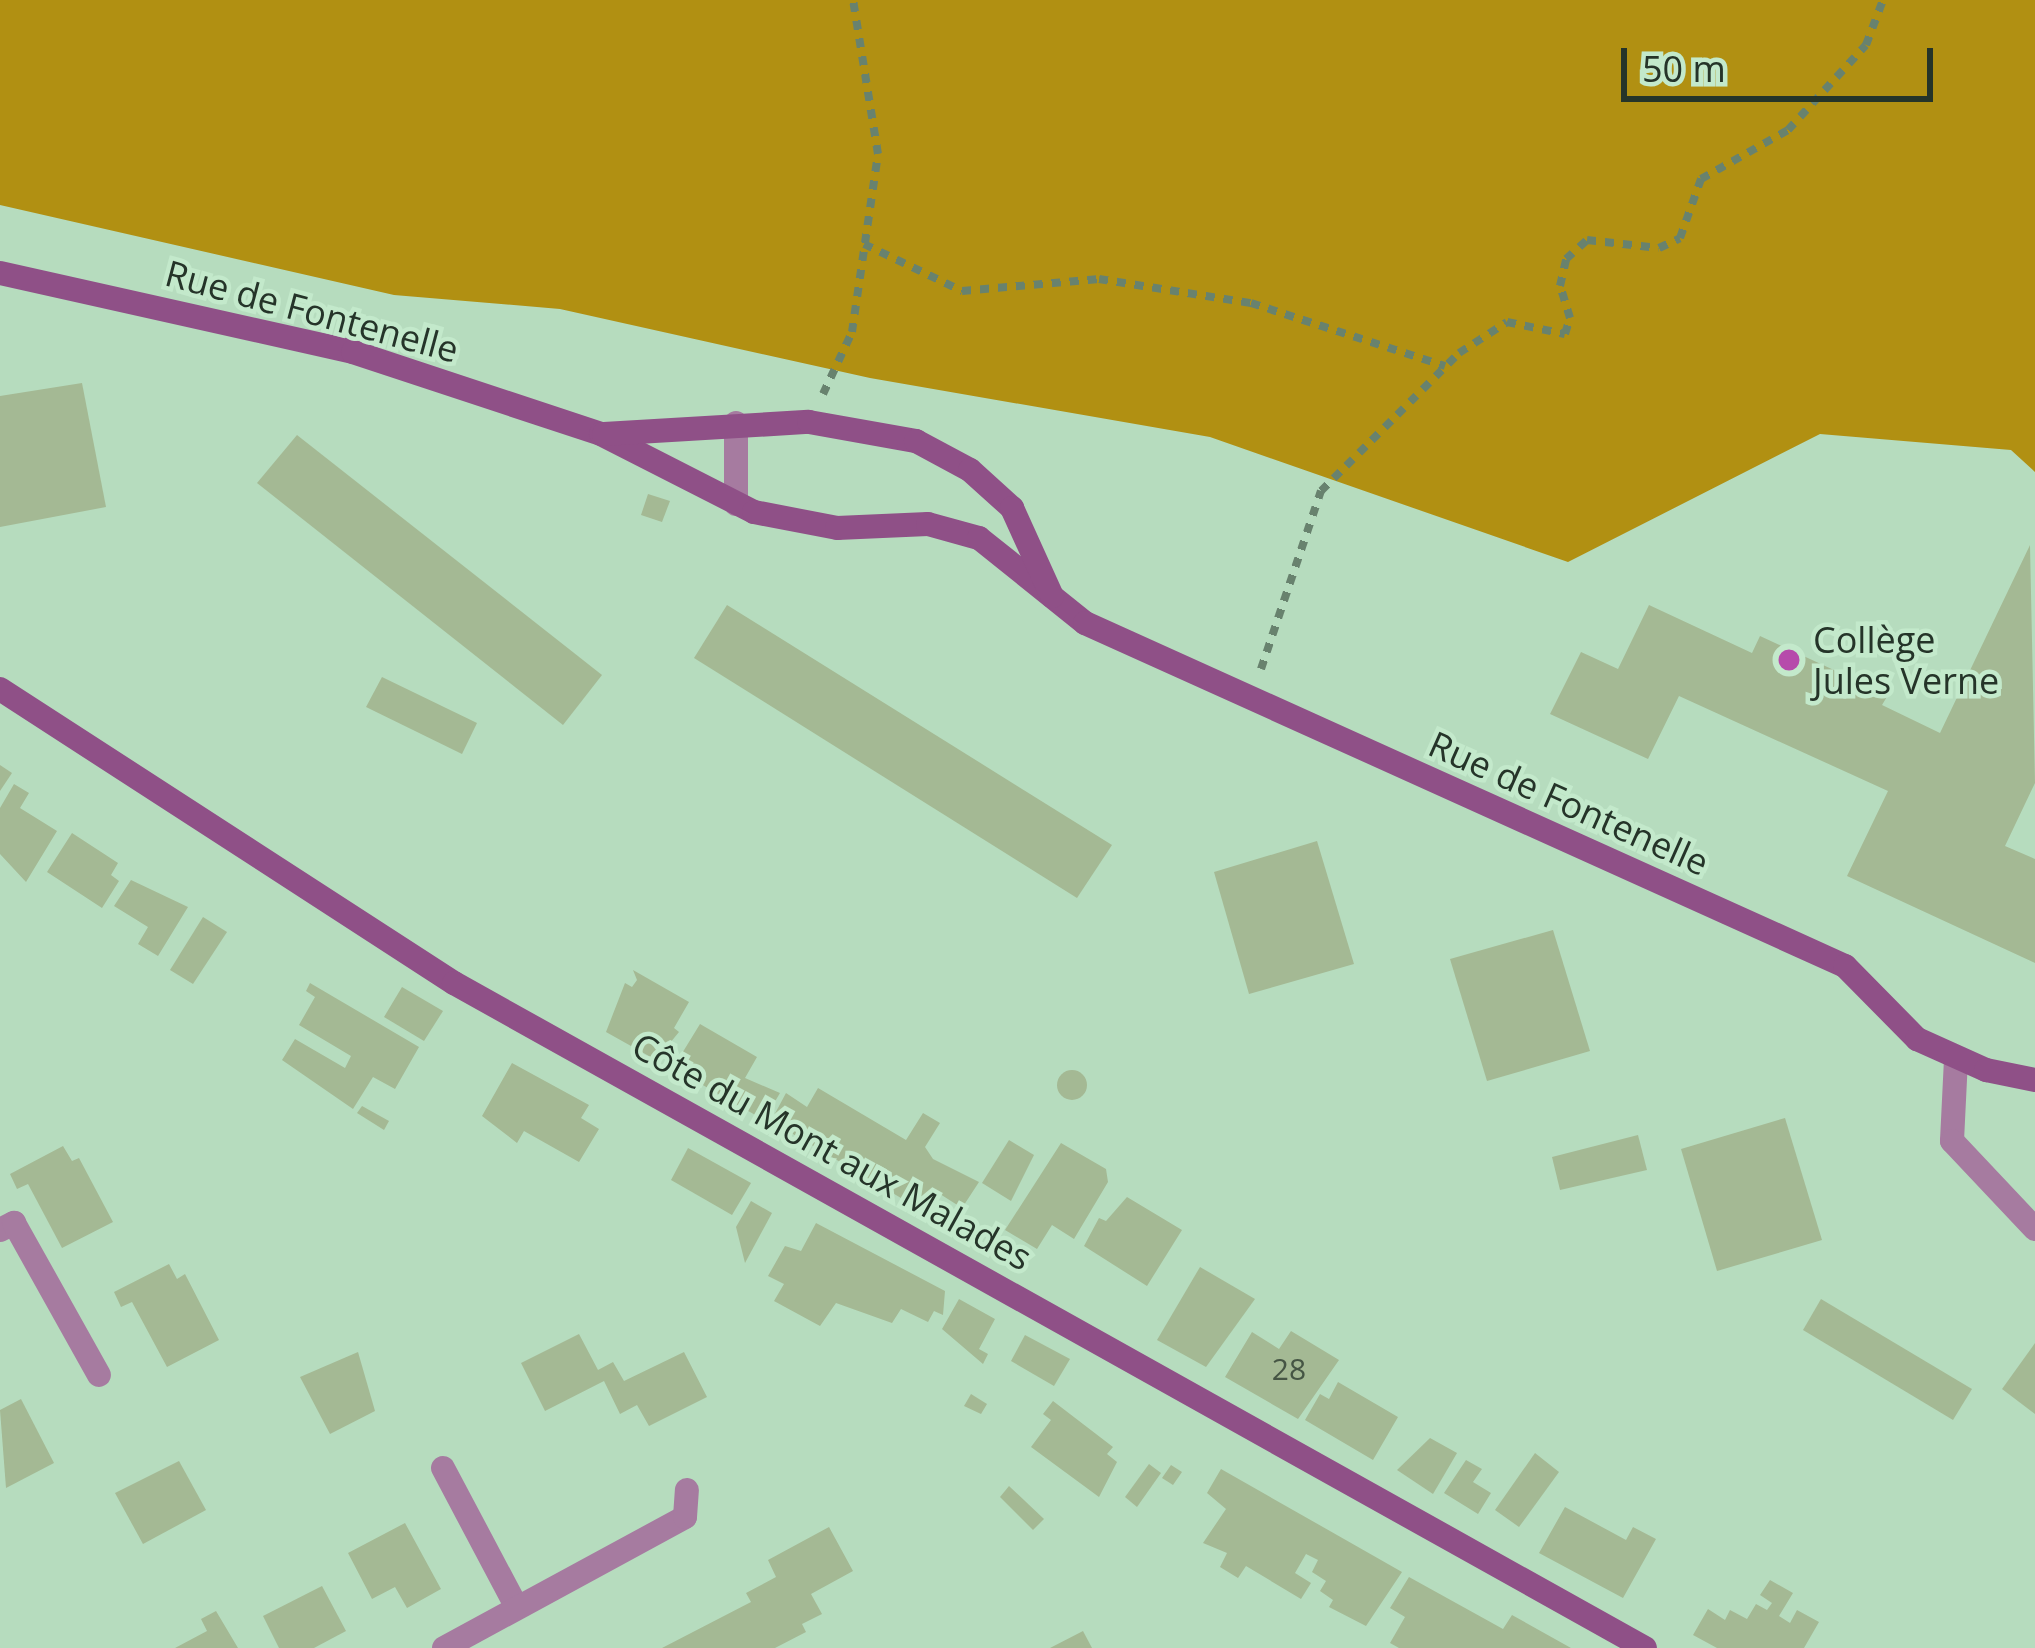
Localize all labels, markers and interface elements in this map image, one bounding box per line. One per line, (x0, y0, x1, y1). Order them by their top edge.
scale bar (1627, 24, 1939, 98)
text: 50 m (1642, 44, 1726, 93)
street label: Rue de Fontenelle (161, 251, 463, 371)
place label: Collège Jules Verne (1813, 617, 1999, 702)
marker: Collège Jules Verne (1776, 647, 1802, 673)
street label: Rue de Fontenelle (1422, 722, 1716, 884)
street label: Côte du Mont aux Malades (625, 1023, 1039, 1279)
house number: 28 (1272, 1351, 1306, 1387)

